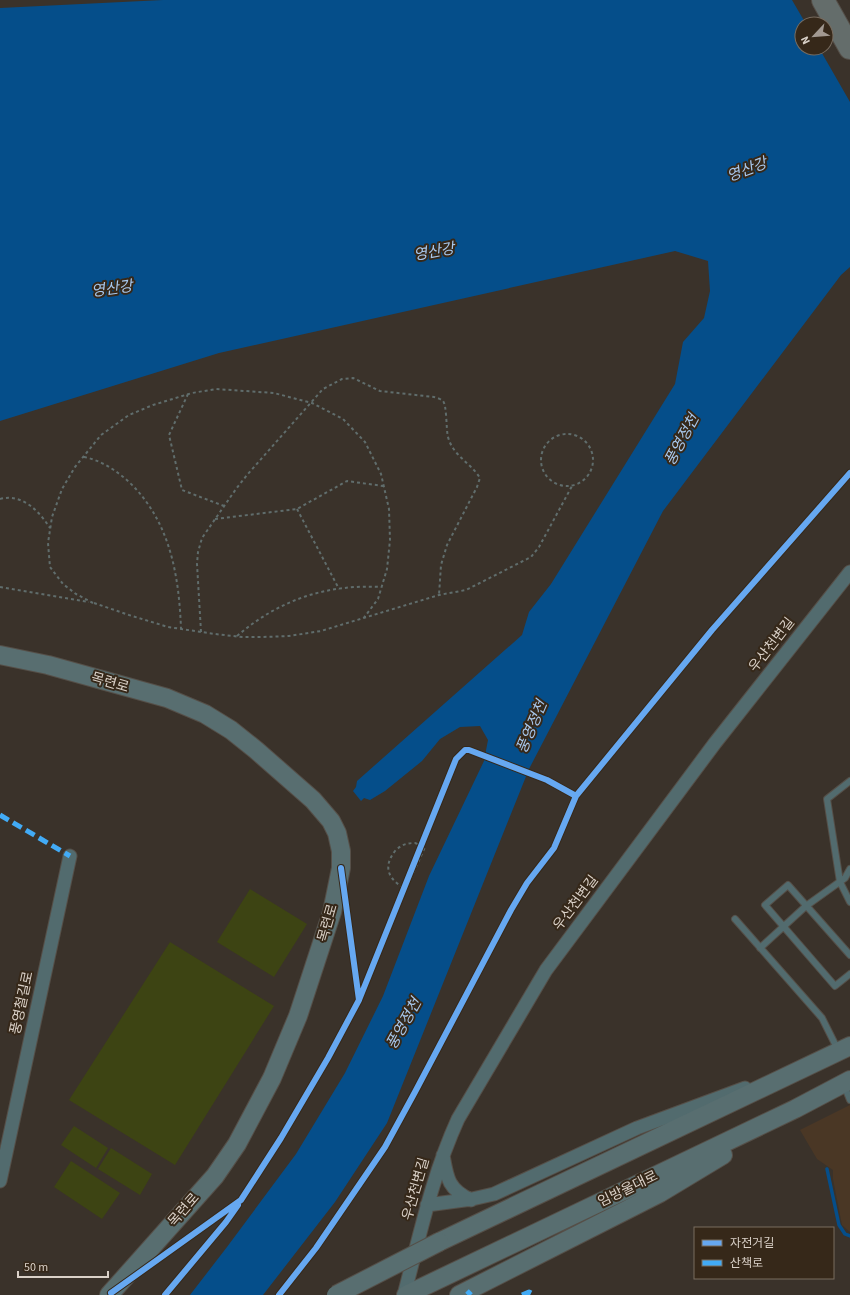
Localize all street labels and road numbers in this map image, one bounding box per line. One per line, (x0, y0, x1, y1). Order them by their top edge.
street label: 우산천변길 (744, 613, 800, 677)
street label: 목련로 (89, 668, 131, 698)
street label: 우산천변길 (549, 871, 603, 935)
street label: 목련로 (313, 902, 343, 944)
street label: 풍영철길로 (6, 969, 39, 1037)
street label: 우산천변길 (398, 1155, 434, 1223)
street label: 임방울대로 (595, 1166, 661, 1212)
street label: 목련로 (164, 1189, 204, 1231)

